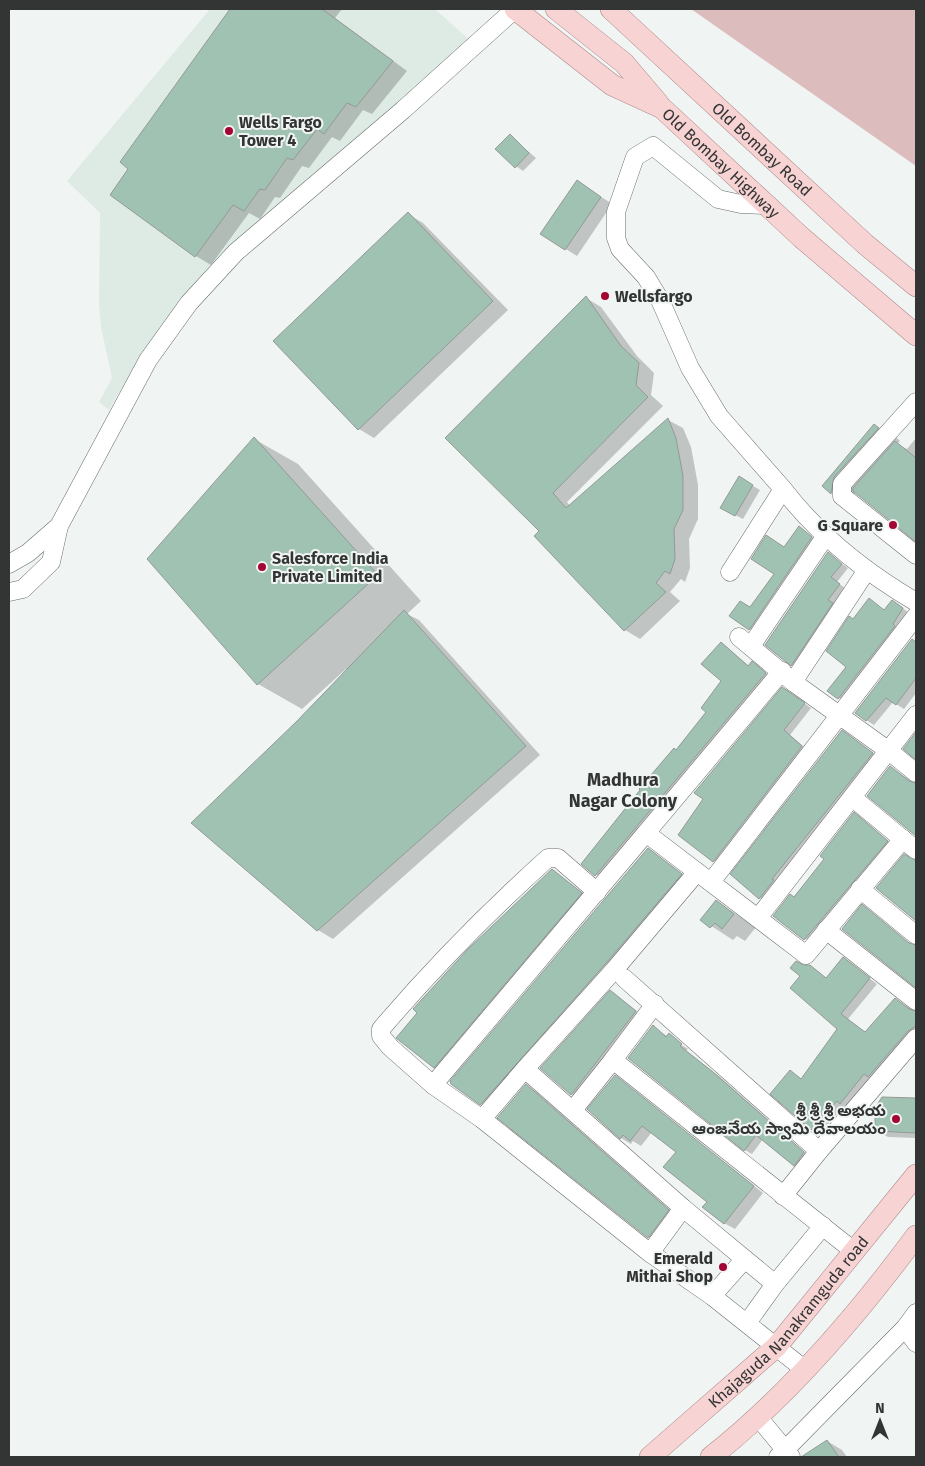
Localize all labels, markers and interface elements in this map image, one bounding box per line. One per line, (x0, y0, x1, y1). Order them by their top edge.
street label: Old Bombay Road (708, 98, 816, 200)
street label: Old Bombay Highway (658, 104, 783, 222)
place label: Wells Fargo Tower 4 (239, 113, 322, 150)
marker: Wells Fargo Tower 4 (223, 125, 235, 137)
place label: Wellsfargo (615, 287, 693, 306)
marker: Wellsfargo (599, 290, 611, 302)
place label: G Square (817, 516, 883, 535)
marker: G Square (887, 519, 899, 531)
place label: Salesforce India Private Limited (272, 549, 389, 586)
marker: Salesforce India Private Limited (256, 561, 268, 573)
district label: Madhura Nagar Colony (569, 769, 678, 812)
place label: శ్రీ శ్రీ శ్రీ అభయ ఆంజనేయ స్వామి దేవాలయం (692, 1101, 886, 1140)
marker: శ్రీ శ్రీ శ్రీ అభయ ఆంజనేయ స్వామి దేవాలయం (890, 1113, 902, 1125)
street label: Khajaguda Nanakramguda road (704, 1232, 873, 1412)
place label: Emerald Mithai Shop (626, 1249, 713, 1286)
marker: Emerald Mithai Shop (717, 1261, 729, 1273)
north arrow (855, 1396, 905, 1446)
text: N (875, 1400, 885, 1417)

